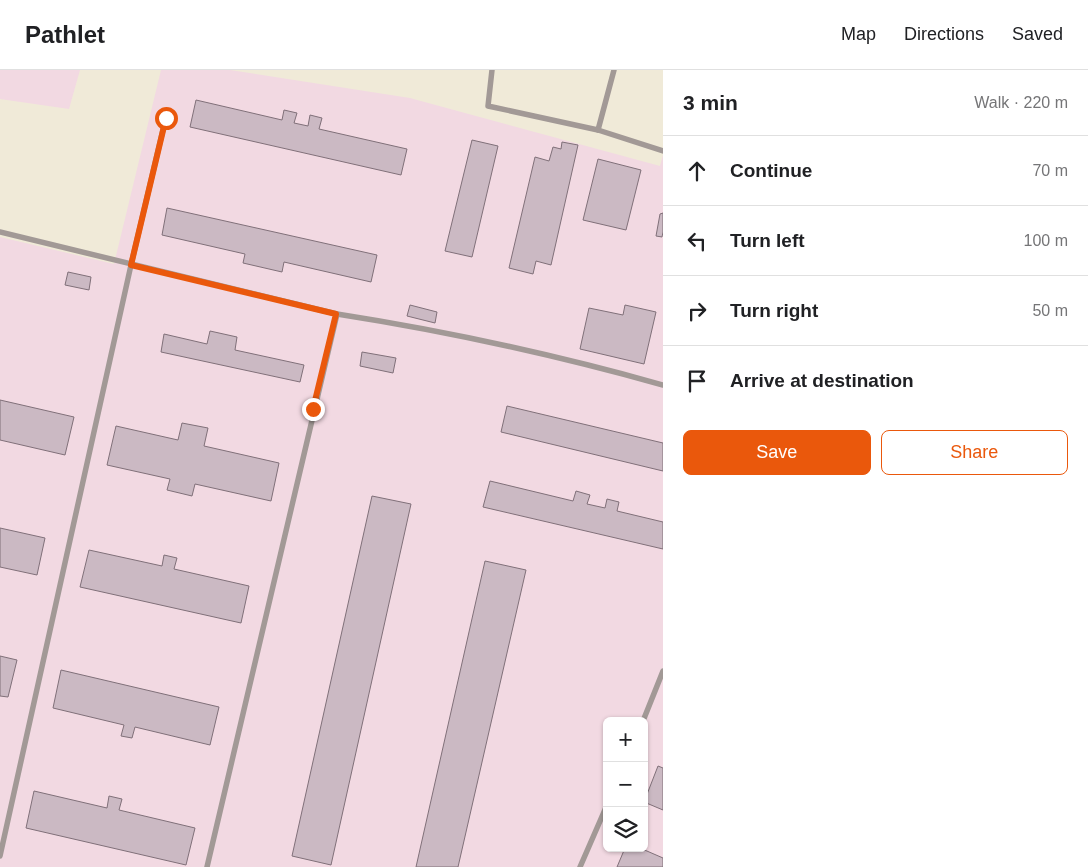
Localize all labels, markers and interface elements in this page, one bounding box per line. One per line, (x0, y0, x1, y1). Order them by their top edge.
text: Pathlet (25, 21, 105, 48)
text: Map (841, 24, 876, 44)
text: Directions (904, 24, 984, 44)
text: Saved (1012, 24, 1063, 44)
text: 3 min (683, 91, 738, 114)
text: Walk · 220 m (974, 94, 1068, 111)
route start (155, 107, 178, 130)
icon: ahead (683, 157, 711, 185)
text: Continue (730, 160, 812, 181)
text: 70 m (1032, 162, 1068, 179)
icon: left (683, 227, 711, 255)
text: Turn left (730, 230, 805, 251)
text: 100 m (1024, 232, 1068, 249)
icon: right (683, 297, 711, 325)
text: Turn right (730, 300, 818, 321)
text: 50 m (1032, 302, 1068, 319)
icon: arrive (683, 367, 711, 395)
text: Arrive at destination (730, 370, 914, 391)
route end (302, 398, 325, 421)
button: Save (683, 430, 871, 475)
button: Share (881, 430, 1068, 475)
map controls (603, 717, 648, 852)
button: + (603, 717, 648, 762)
button: − (603, 762, 648, 807)
button: layers (603, 807, 648, 852)

